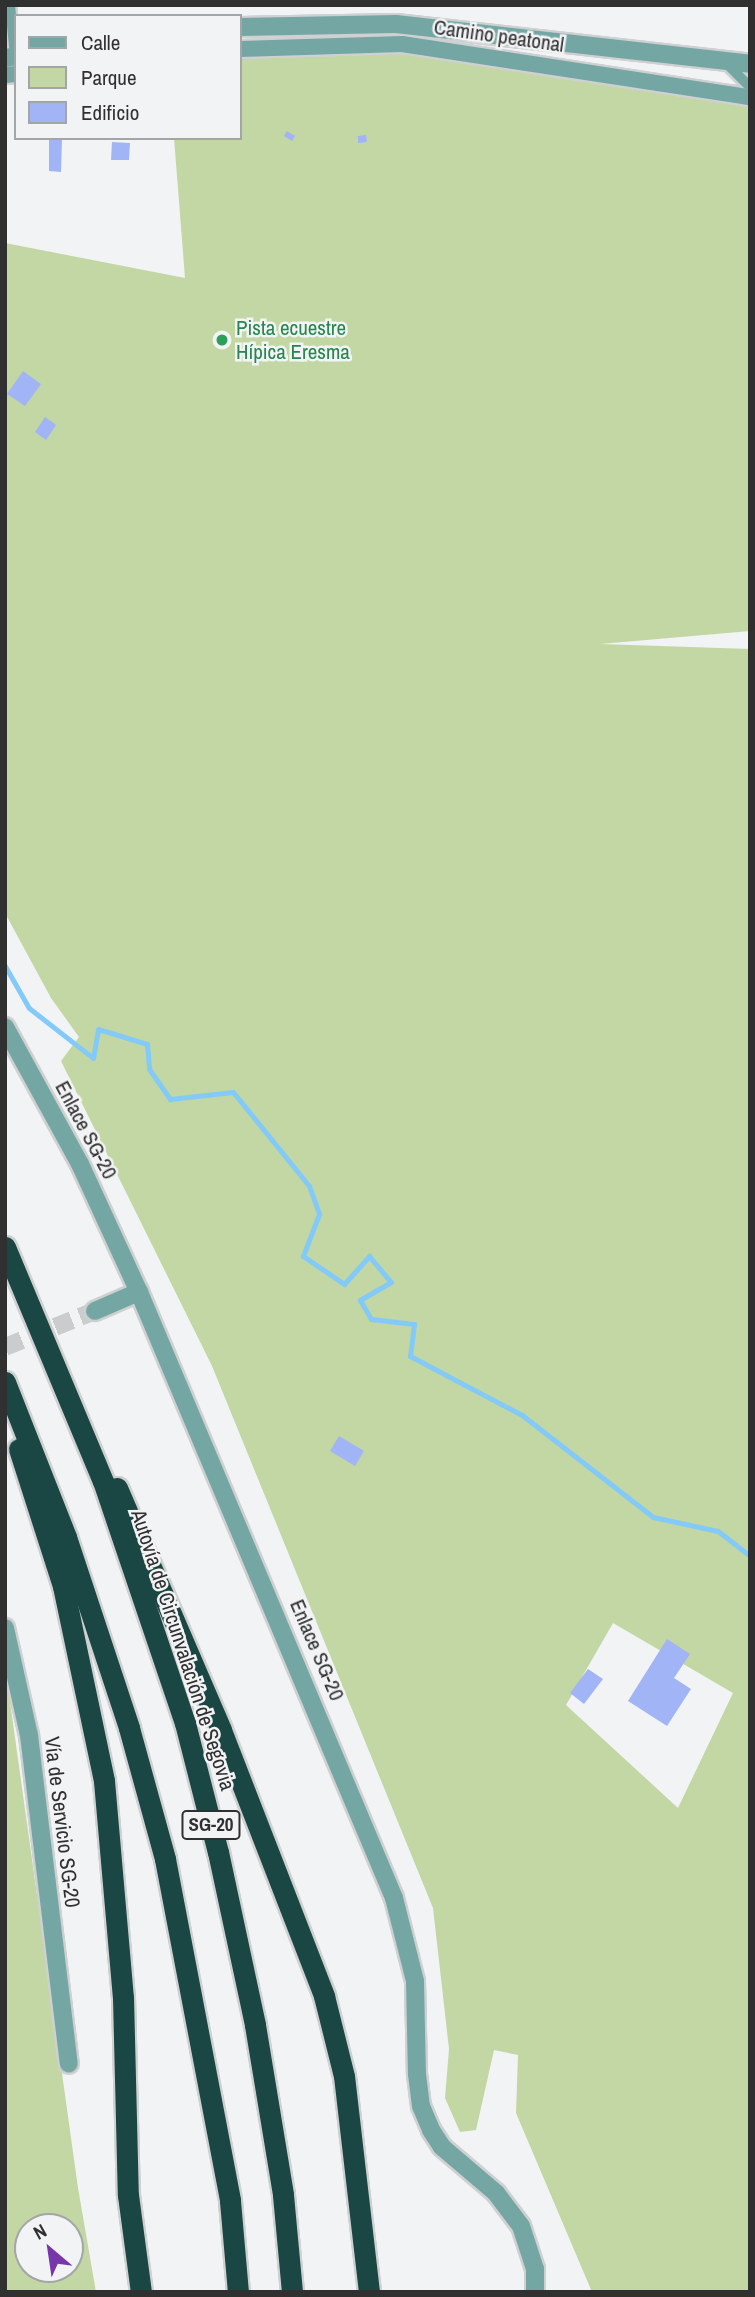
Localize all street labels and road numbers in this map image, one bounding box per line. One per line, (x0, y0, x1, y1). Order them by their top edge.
street label: Camino peatonal (432, 14, 566, 58)
street label: Enlace SG-20 (50, 1077, 122, 1183)
street label: Autovía de Circunvalación de Segovia (126, 1506, 240, 1794)
street label: Enlace SG-20 (284, 1596, 350, 1704)
street label: Vía de Servicio SG-20 (39, 1735, 85, 1909)
road number: SG-20 (181, 1810, 241, 1840)

